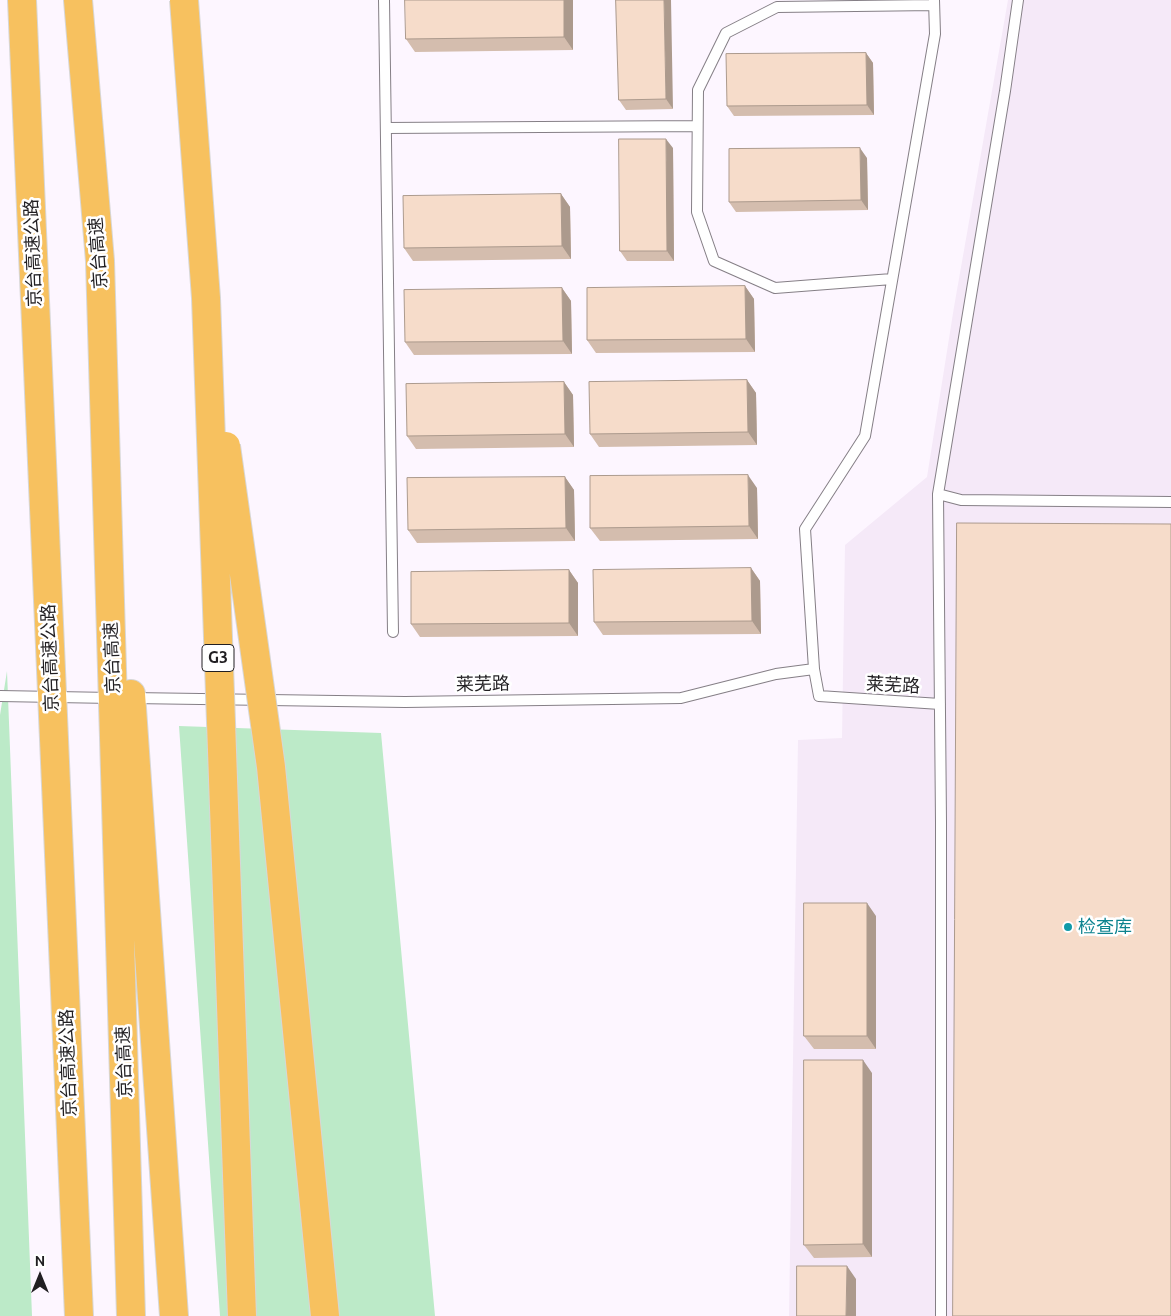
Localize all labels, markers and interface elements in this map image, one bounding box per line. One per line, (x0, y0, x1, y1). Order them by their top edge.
street label: 京台高速公路 (20, 199, 46, 307)
street label: 京台高速 (85, 216, 111, 290)
street label: 京台高速公路 (37, 604, 63, 712)
street label: 京台高速 (100, 622, 124, 694)
road number: G3 (202, 644, 234, 671)
street label: 莱芜路 (456, 673, 510, 695)
street label: 莱芜路 (865, 673, 921, 697)
place label: 检查库 (1078, 916, 1132, 938)
marker: 检查库 (1062, 921, 1074, 933)
street label: 京台高速公路 (55, 1009, 81, 1117)
street label: 京台高速 (112, 1026, 136, 1098)
north arrow (15, 1251, 65, 1301)
text: N (35, 1253, 45, 1269)

